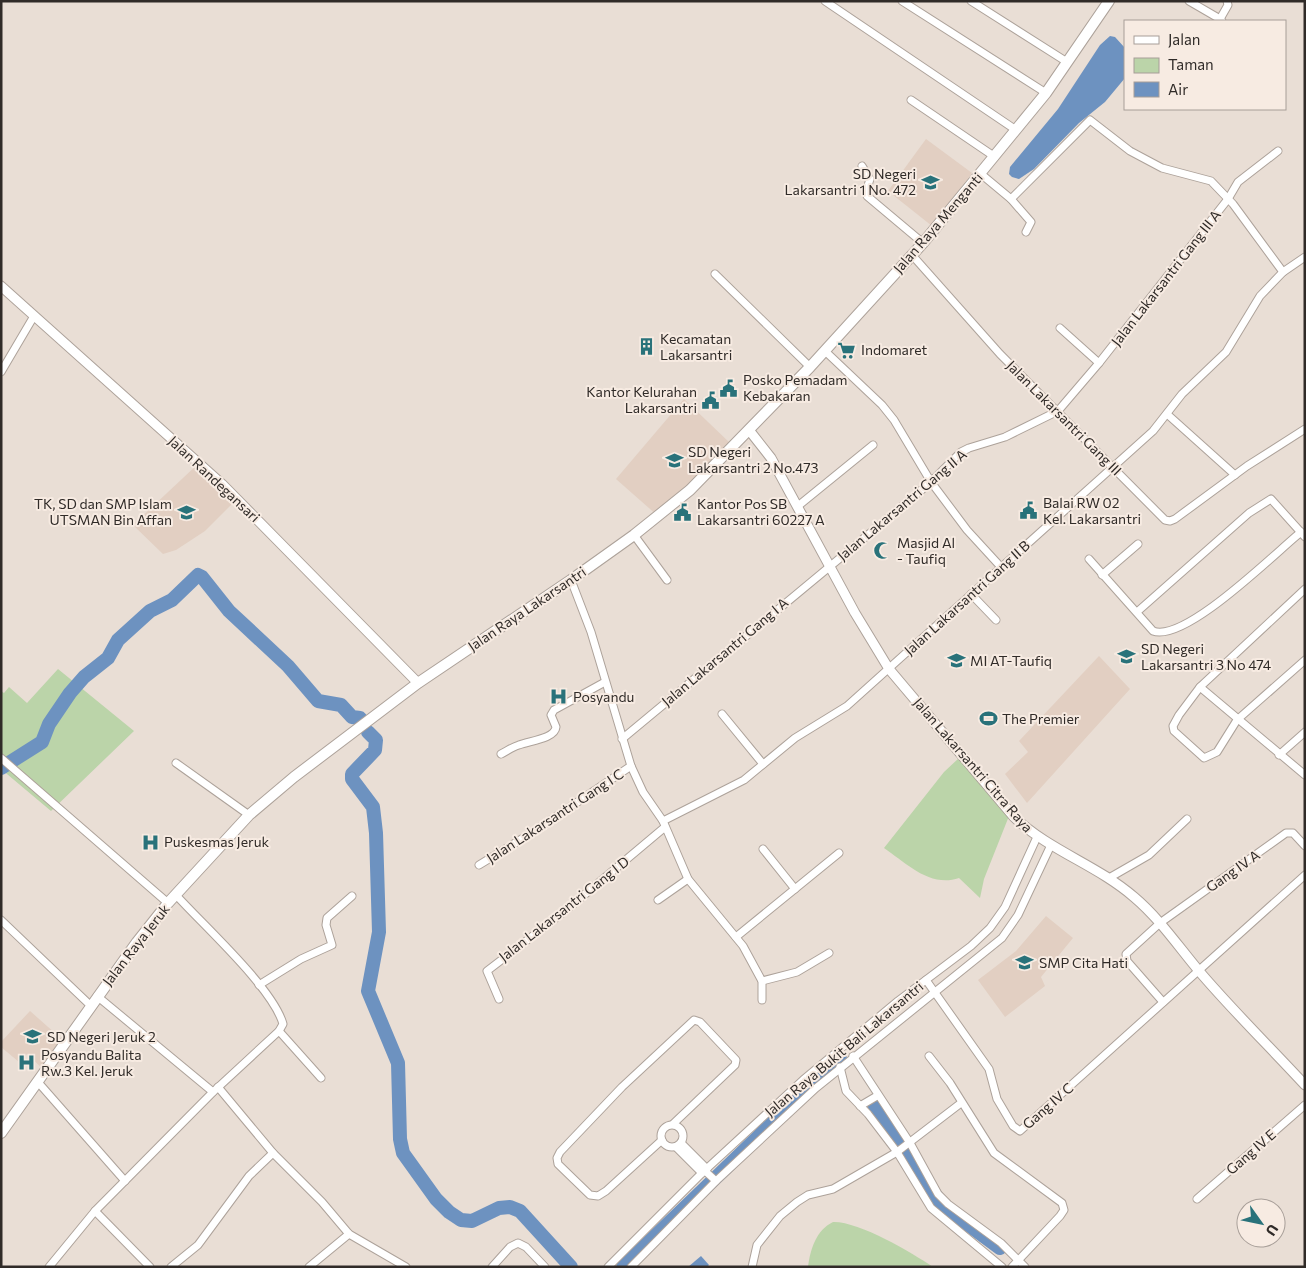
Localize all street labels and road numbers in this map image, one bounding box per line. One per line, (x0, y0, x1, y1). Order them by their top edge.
street label: Jalan Raya Menganti (889, 169, 986, 276)
street label: Jalan Lakarsantri Gang III A (1107, 206, 1224, 349)
street label: Jalan Lakarsantri Gang III (1003, 357, 1125, 479)
street label: Jalan Randegansari (165, 432, 264, 525)
street label: Jalan Lakarsantri Gang II A (833, 445, 970, 564)
street label: Jalan Lakarsantri Gang II B (900, 537, 1033, 659)
street label: Jalan Raya Lakarsantri (464, 563, 589, 654)
street label: Jalan Lakarsantri Gang I A (658, 593, 792, 710)
street label: Jalan Lakarsantri Citra Raya (910, 694, 1037, 836)
street label: Jalan Lakarsantri Gang I C (483, 765, 626, 866)
street label: Gang IV A (1203, 846, 1263, 895)
street label: Jalan Lakarsantri Gang I D (495, 852, 632, 965)
street label: Jalan Raya Jeruk (98, 900, 173, 989)
street label: Jalan Raya Bukit Bali Lakarsantri (761, 977, 926, 1120)
street label: Gang IV C (1019, 1079, 1077, 1132)
street label: Gang IV E (1222, 1125, 1279, 1178)

